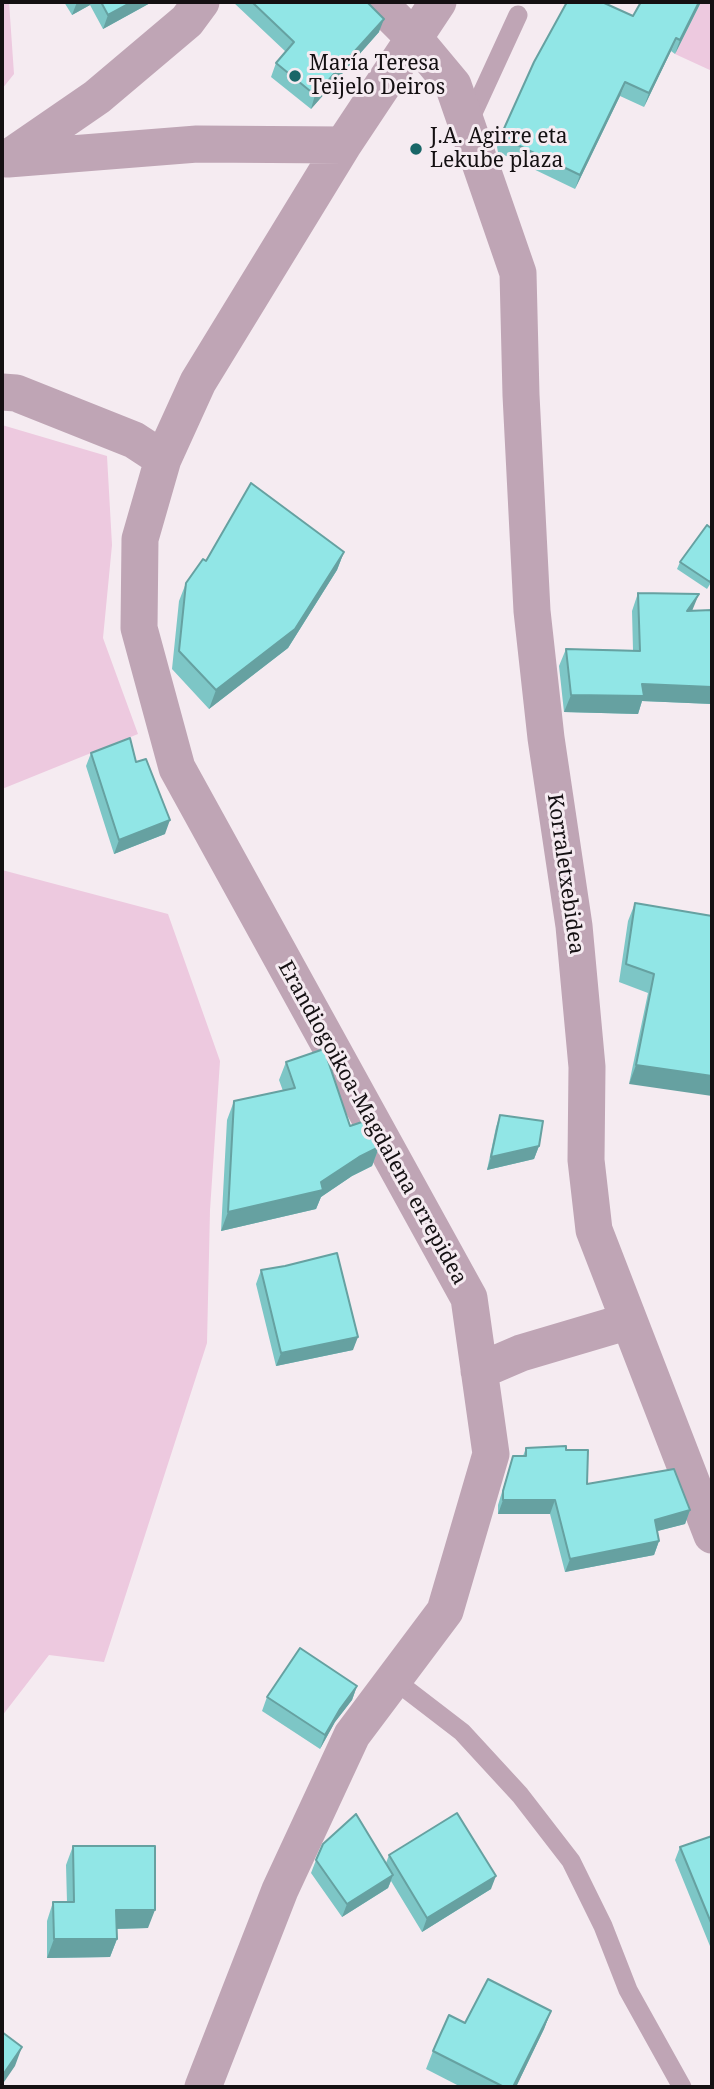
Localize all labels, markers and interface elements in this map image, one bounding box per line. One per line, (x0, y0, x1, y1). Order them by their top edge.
place label: María Teresa Teijelo Deiros (309, 51, 445, 101)
marker: María Teresa Teijelo Deiros (287, 68, 303, 84)
place label: J.A. Agirre eta Lekube plaza (430, 124, 568, 174)
marker: J.A. Agirre eta Lekube plaza (408, 141, 424, 157)
street label: Korraletxebidea (541, 792, 589, 956)
street label: Erandiogoikoa-Magdalena errepidea (272, 957, 472, 1289)

